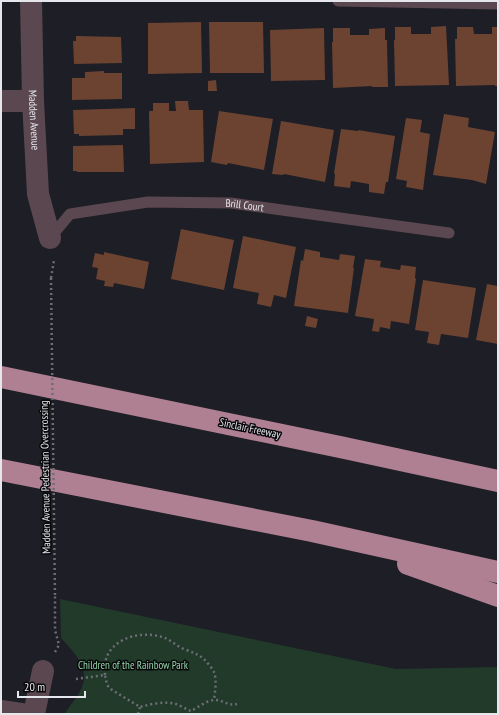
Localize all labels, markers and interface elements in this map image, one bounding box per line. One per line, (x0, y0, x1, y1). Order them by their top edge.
street label: Madden Avenue (26, 90, 43, 151)
street label: Brill Court (225, 196, 265, 214)
street label: Madden Avenue Pedestrian Overcrossing (37, 400, 53, 554)
street label: Sinclair Freeway (218, 415, 283, 441)
park label: Children of the Rainbow Park (78, 658, 189, 672)
scale bar (18, 673, 85, 699)
text: 20 m (24, 679, 45, 694)

